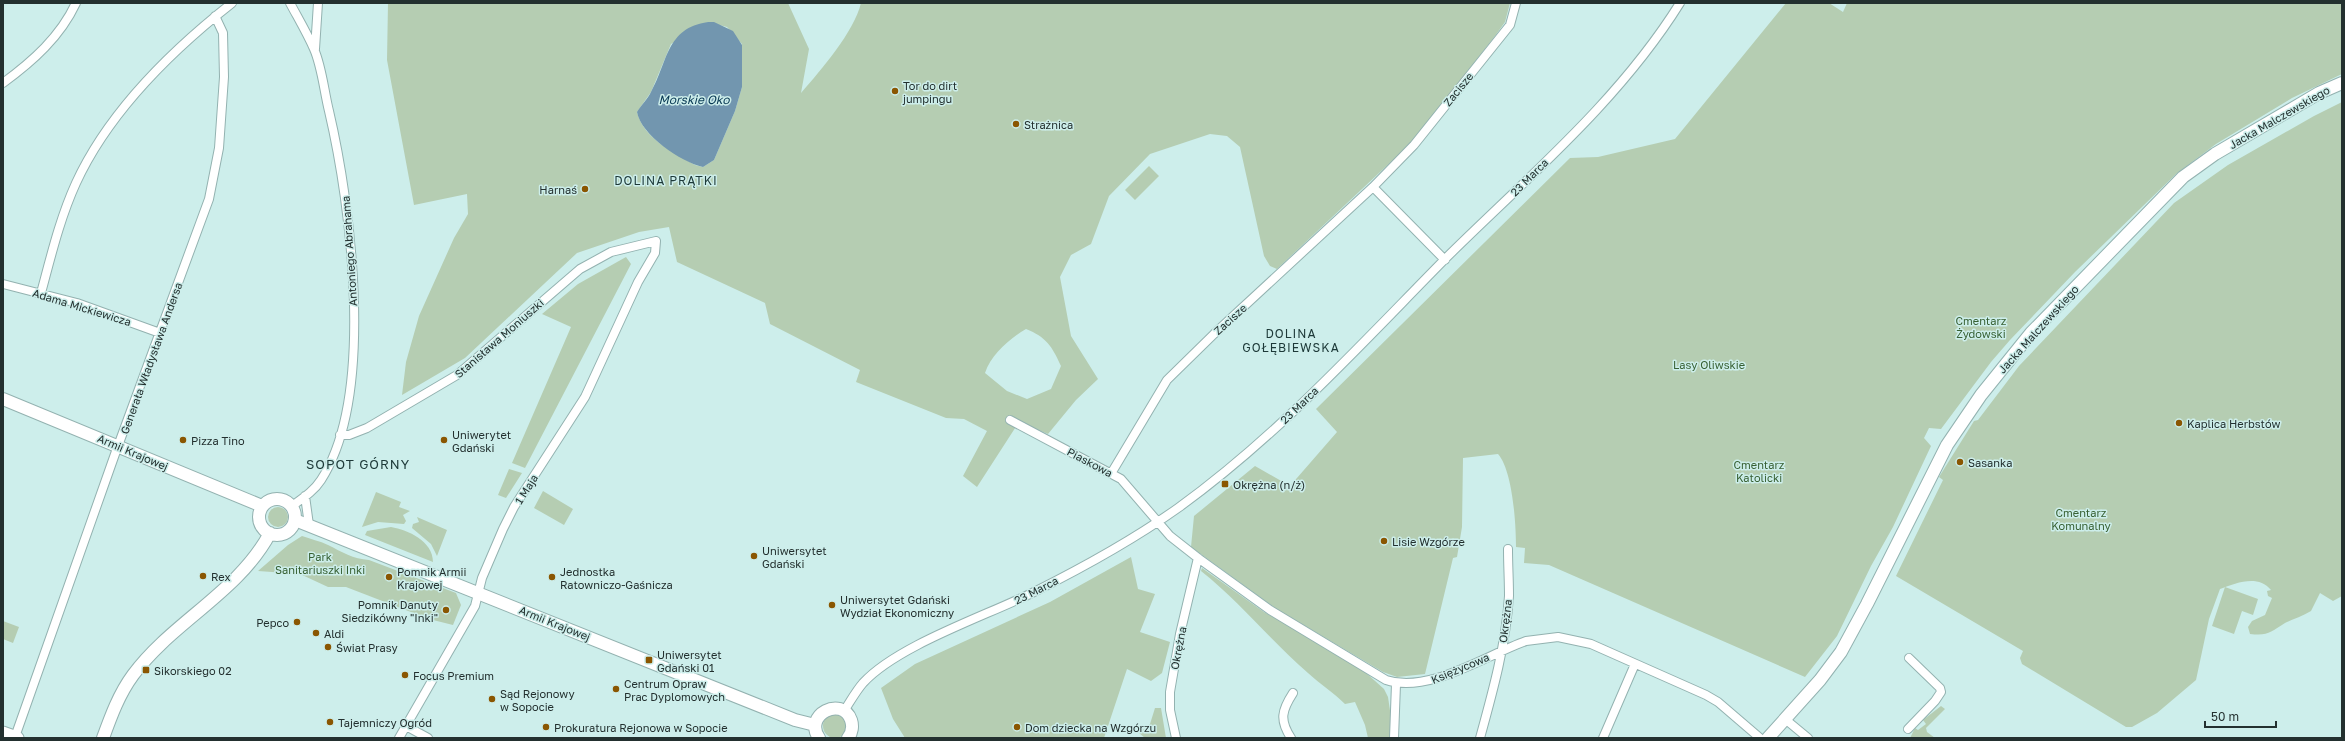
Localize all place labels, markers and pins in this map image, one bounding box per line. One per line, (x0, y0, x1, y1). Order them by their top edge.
place label: Tor do dirt jumpingu (902, 79, 957, 105)
marker: Tor do dirt jumpingu (890, 86, 900, 96)
place label: Strażnica (1024, 118, 1073, 131)
marker: Strażnica (1011, 119, 1021, 129)
place label: Harnaś (539, 183, 577, 196)
marker: Harnaś (580, 184, 590, 194)
place label: Kaplica Herbstów (2187, 417, 2280, 430)
marker: Kaplica Herbstów (2174, 418, 2184, 428)
place label: Uniwerytet Gdański (452, 428, 511, 454)
place label: Pizza Tino (191, 434, 245, 447)
marker: Pizza Tino (178, 435, 188, 445)
marker: Uniwerytet Gdański (439, 435, 449, 445)
place label: Sasanka (1968, 456, 2012, 469)
marker: Sasanka (1955, 457, 1965, 467)
place label: Okrężna (n/ż) (1233, 478, 1305, 491)
marker: Okrężna (n/ż) (1220, 479, 1230, 489)
place label: Lisie Wzgórze (1392, 535, 1465, 548)
marker: Lisie Wzgórze (1379, 536, 1389, 546)
place label: Uniwersytet Gdański (762, 544, 827, 570)
marker: Uniwersytet Gdański (749, 551, 759, 561)
place label: Pomnik Armii Krajowej (397, 565, 466, 591)
place label: Jednostka Ratowniczo-Gaśnicza (560, 565, 673, 591)
place label: Rex (211, 570, 231, 583)
marker: Rex (198, 571, 208, 581)
marker: Pomnik Armii Krajowej (384, 572, 394, 582)
marker: Jednostka Ratowniczo-Gaśnicza (547, 572, 557, 582)
place label: Uniwersytet Gdański Wydział Ekonomiczny (840, 593, 954, 619)
place label: Pomnik Danuty Siedzikówny "Inki" (341, 598, 438, 624)
marker: Uniwersytet Gdański Wydział Ekonomiczny (827, 600, 837, 610)
marker: Pomnik Danuty Siedzikówny "Inki" (441, 605, 451, 615)
place label: Pepco (256, 616, 289, 629)
marker: Pepco (292, 617, 302, 627)
place label: Aldi (324, 627, 344, 640)
marker: Aldi (311, 628, 321, 638)
place label: Świat Prasy (336, 641, 398, 654)
marker: Świat Prasy (323, 642, 333, 652)
place label: Uniwersytet Gdański 01 (657, 648, 722, 674)
marker: Uniwersytet Gdański 01 (644, 655, 654, 665)
place label: Sikorskiego 02 (154, 664, 232, 677)
marker: Sikorskiego 02 (141, 665, 151, 675)
place label: Focus Premium (413, 669, 494, 682)
marker: Focus Premium (400, 670, 410, 680)
place label: Centrum Opraw Prac Dyplomowych (624, 677, 725, 703)
marker: Centrum Opraw Prac Dyplomowych (611, 684, 621, 694)
place label: Sąd Rejonowy w Sopocie (500, 687, 575, 713)
marker: Sąd Rejonowy w Sopocie (487, 694, 497, 704)
place label: Tajemniczy Ogród (338, 716, 432, 729)
marker: Tajemniczy Ogród (325, 717, 335, 727)
place label: Prokuratura Rejonowa w Sopocie (554, 721, 728, 734)
place label: Dom dziecka na Wzgórzu (1025, 721, 1156, 734)
marker: Prokuratura Rejonowa w Sopocie (541, 722, 551, 732)
marker: Dom dziecka na Wzgórzu (1012, 722, 1022, 732)

